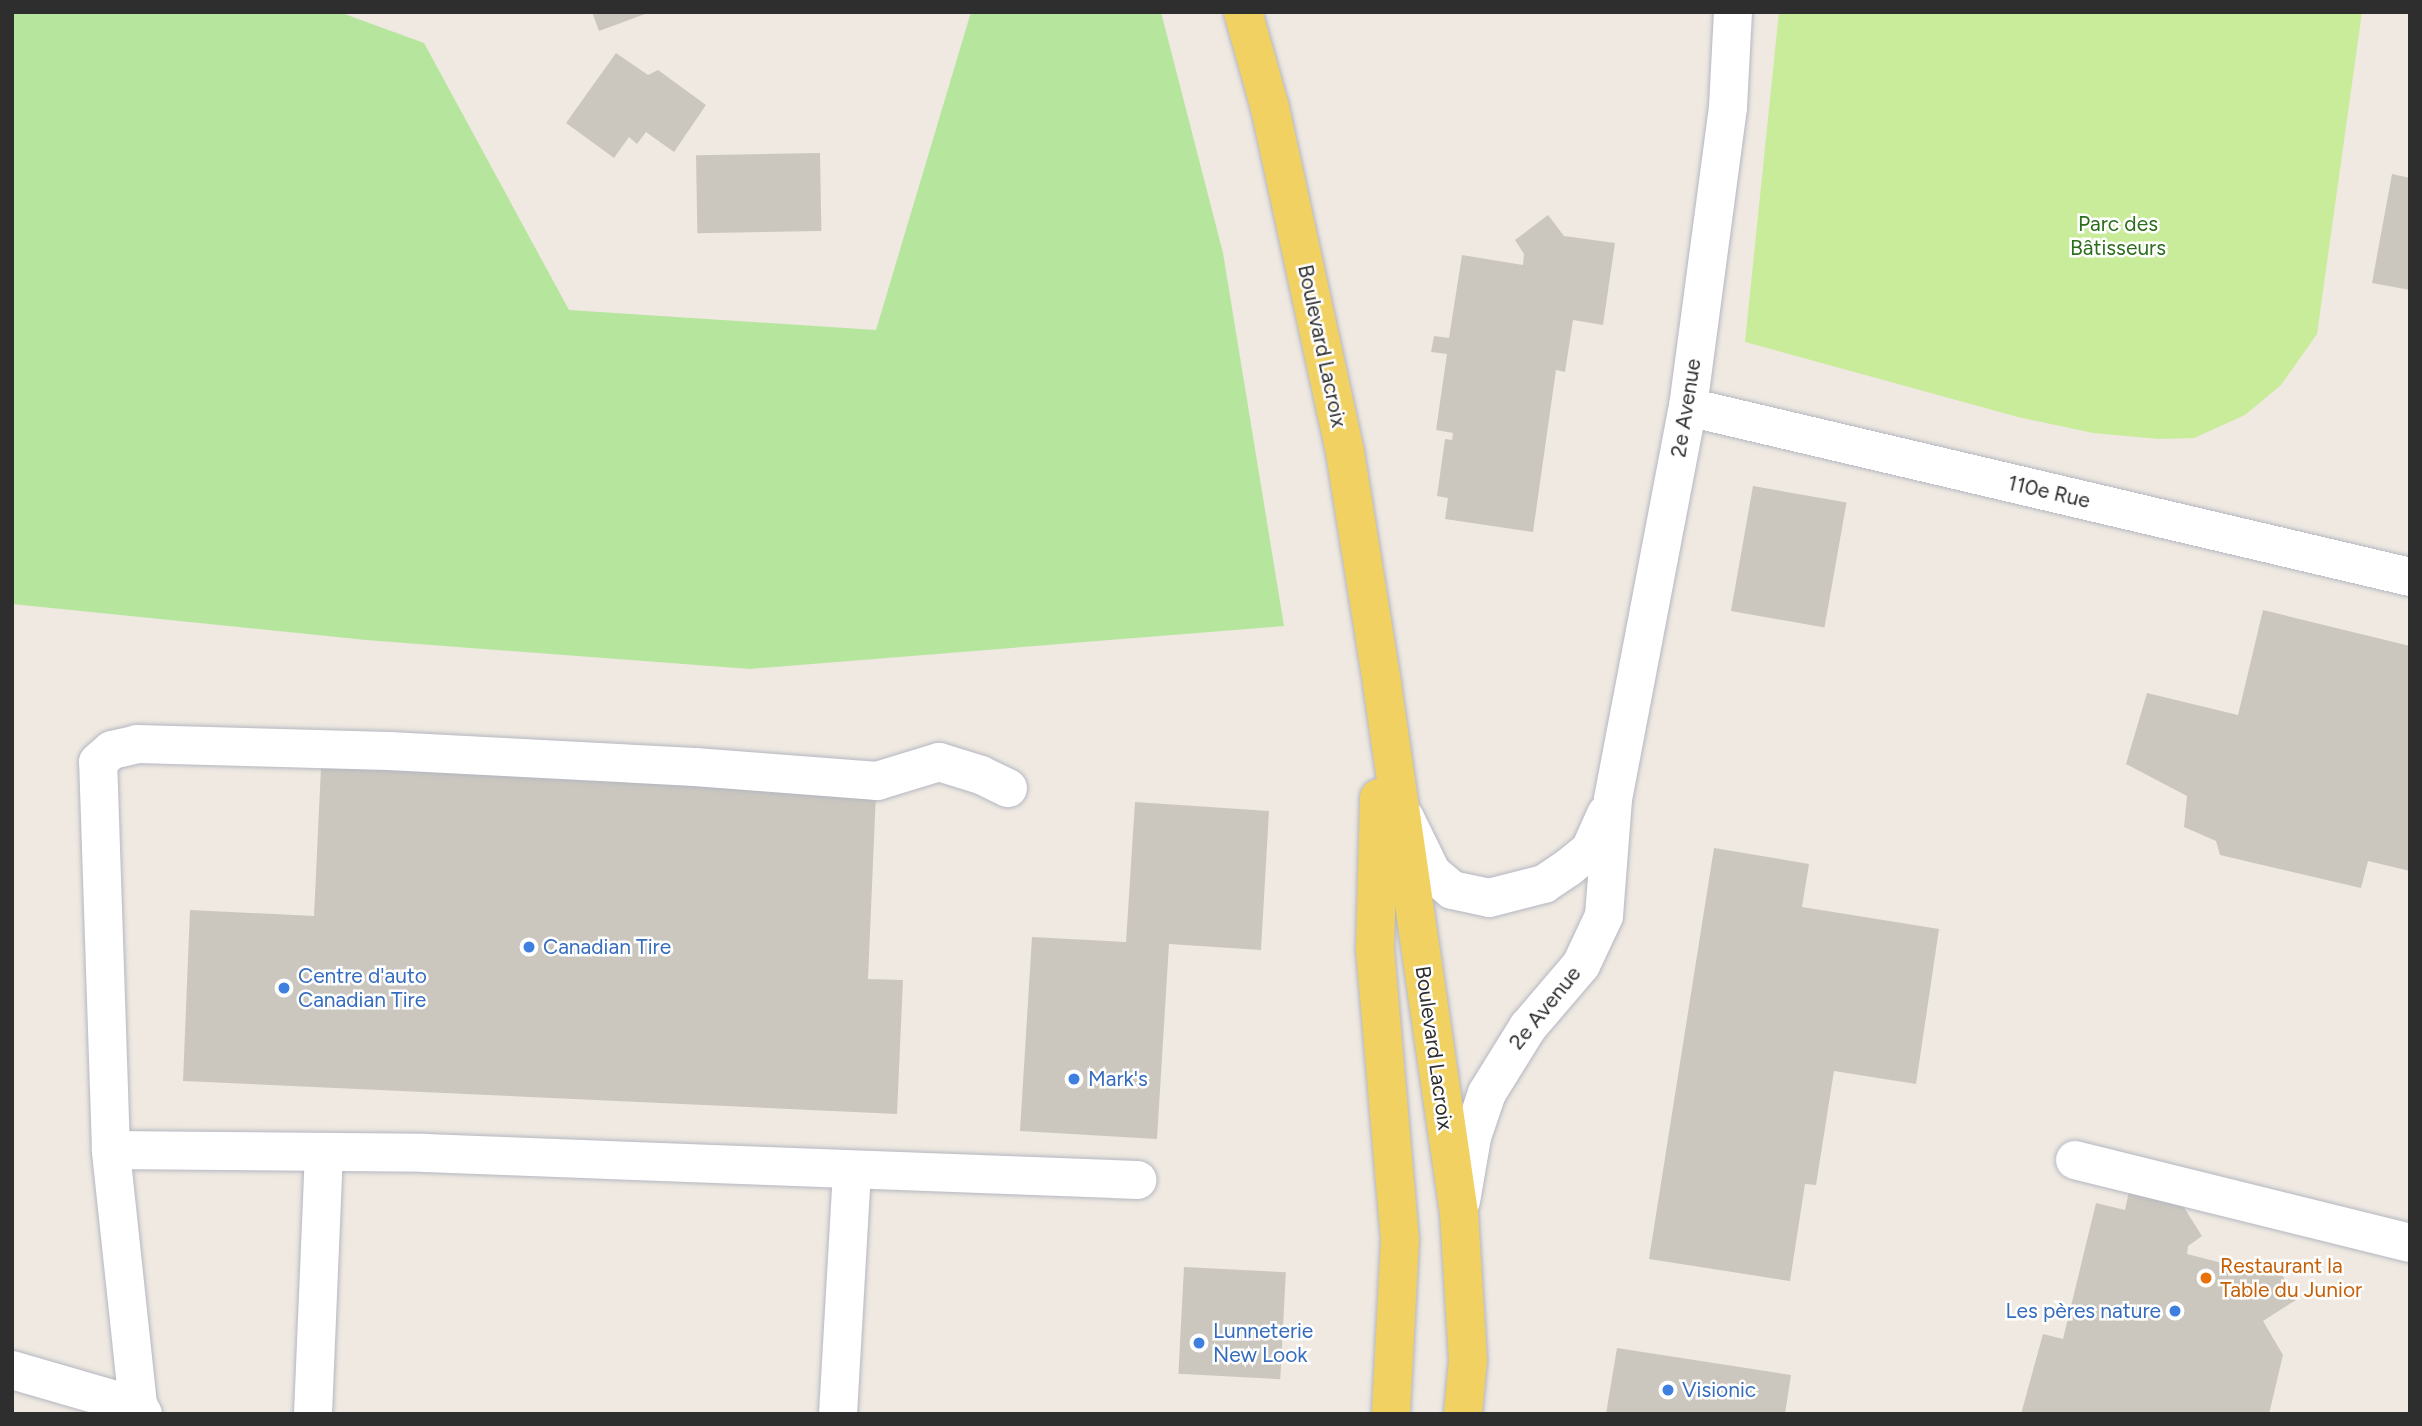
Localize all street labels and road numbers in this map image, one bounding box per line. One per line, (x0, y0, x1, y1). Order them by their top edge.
street label: Boulevard Lacroix (1292, 262, 1352, 430)
street label: 2e Avenue (1666, 357, 1706, 459)
street label: 110e Rue (2005, 470, 2093, 514)
street label: 2e Avenue (1504, 961, 1586, 1055)
street label: Boulevard Lacroix (1410, 964, 1458, 1132)

